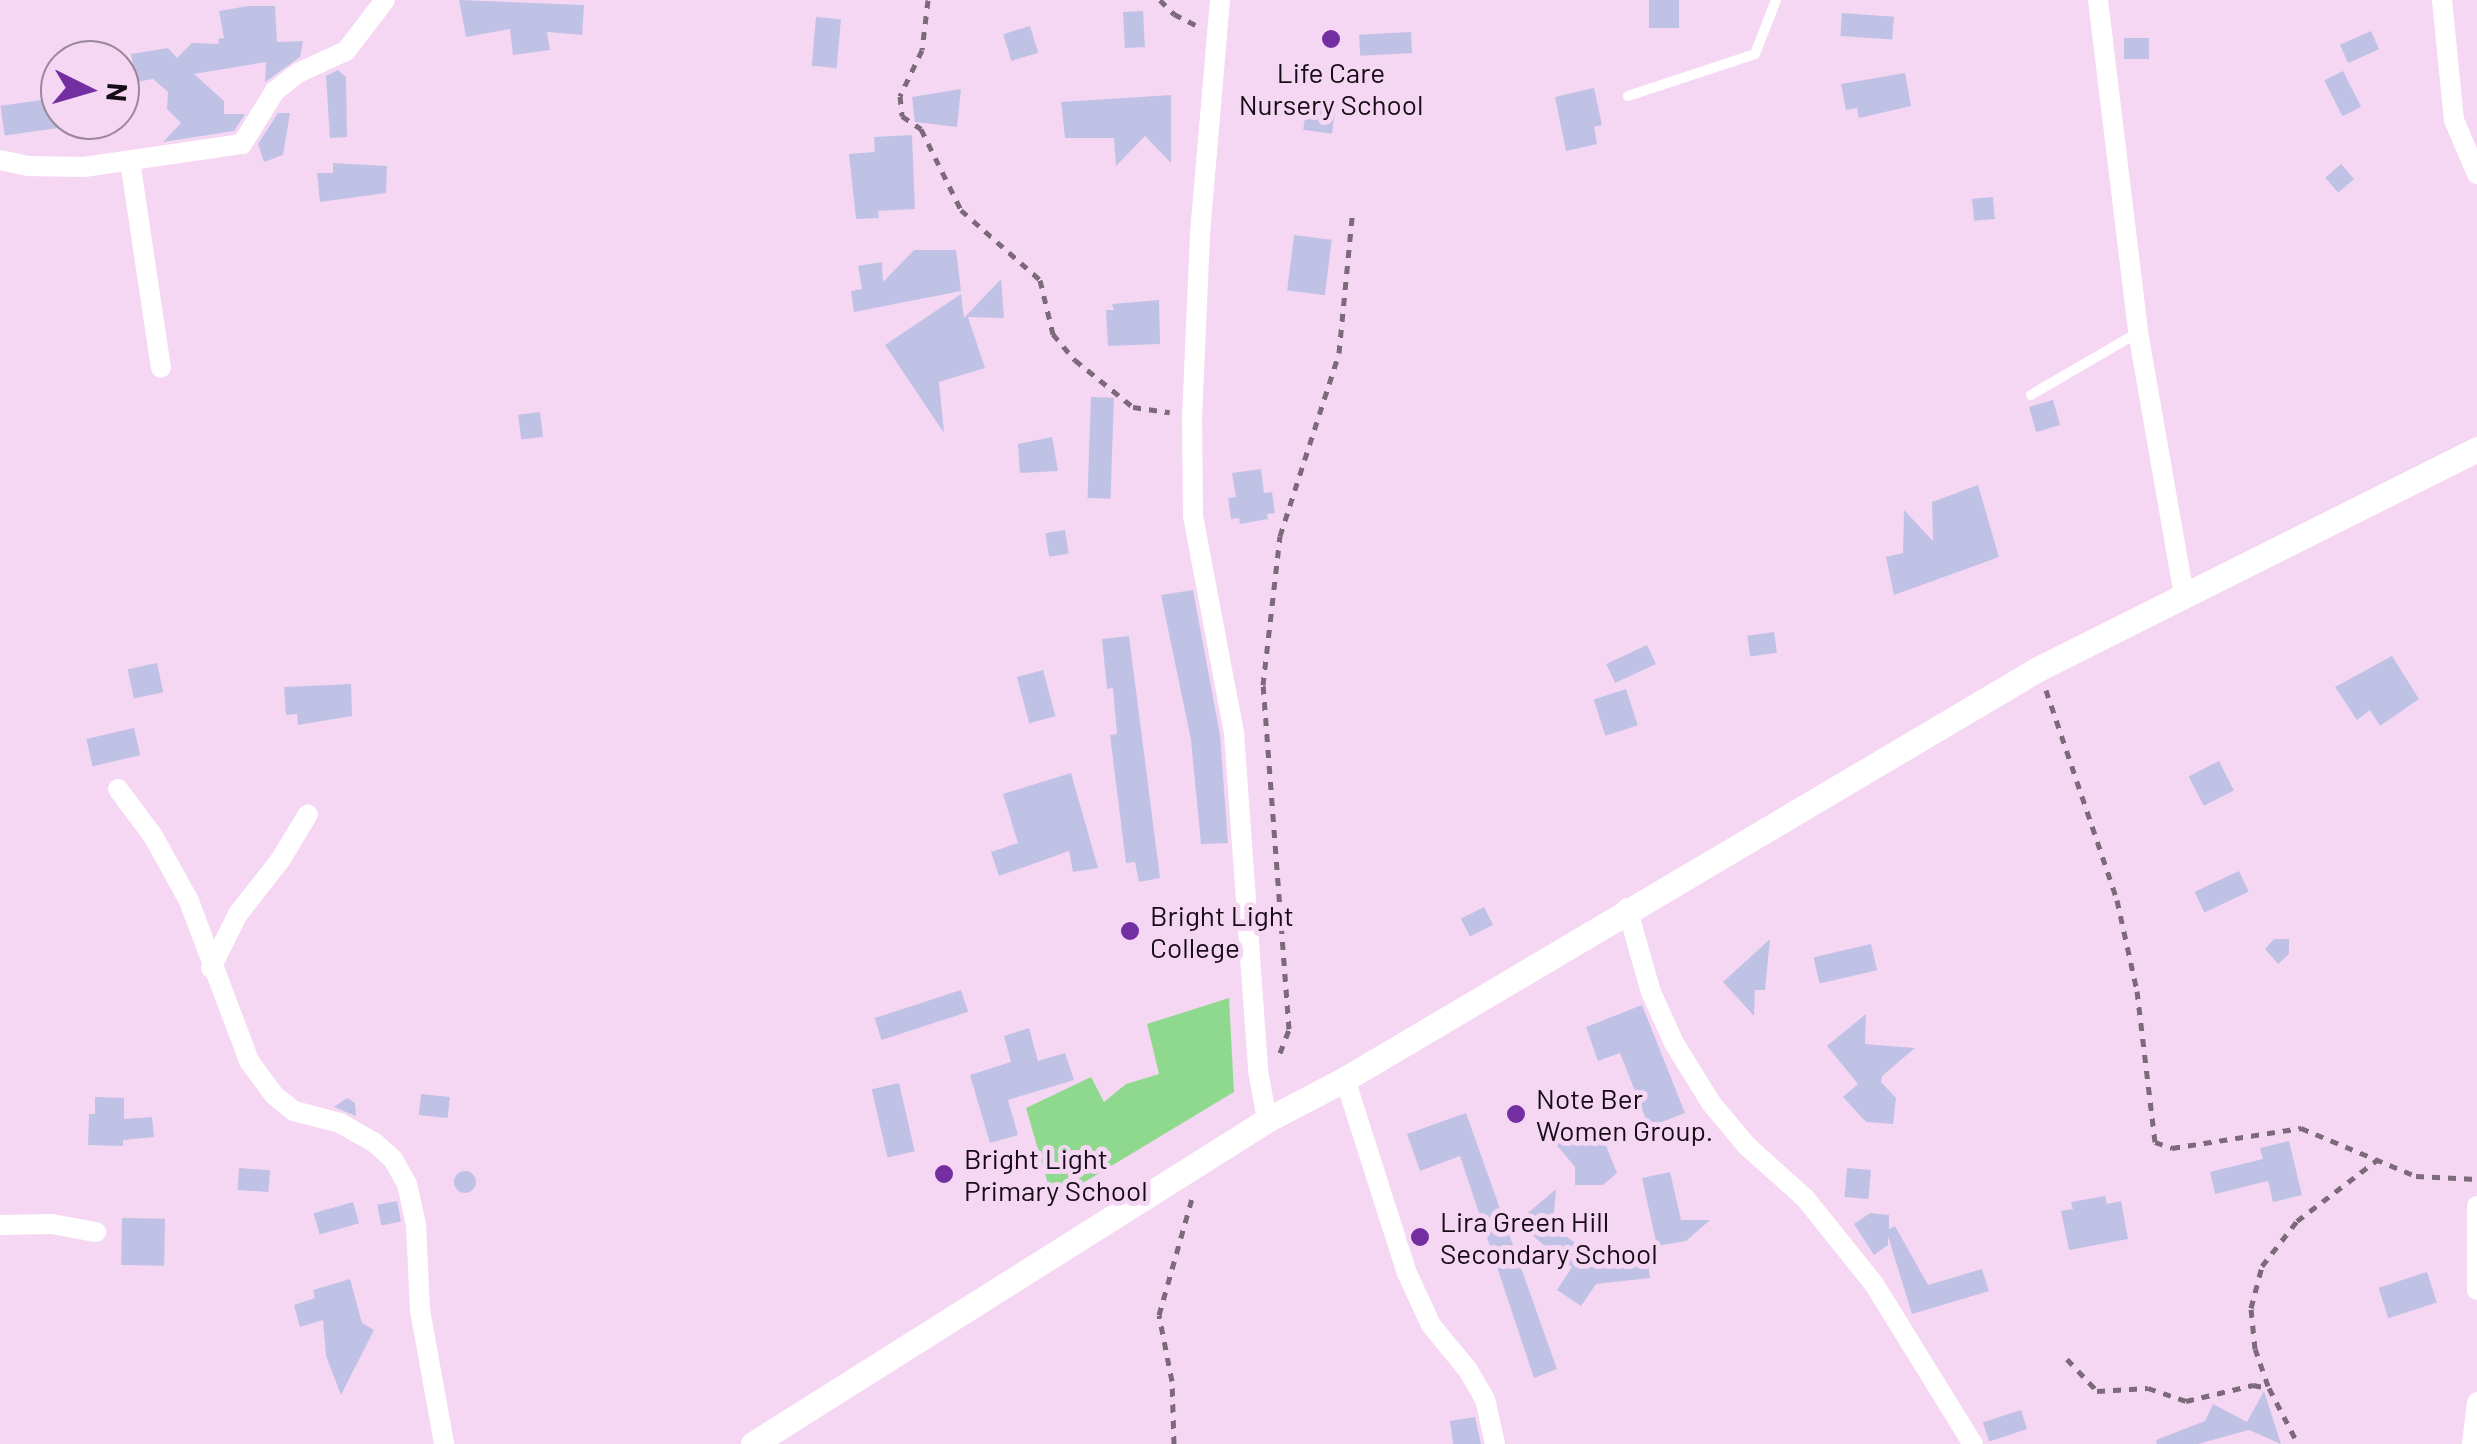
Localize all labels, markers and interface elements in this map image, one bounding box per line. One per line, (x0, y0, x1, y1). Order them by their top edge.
marker: Life Care Nursery School (1320, 28, 1342, 50)
north arrow (40, 40, 140, 140)
place label: Life Care Nursery School (1239, 55, 1423, 121)
text: N (100, 82, 136, 103)
place label: Bright Light College (1150, 898, 1294, 964)
marker: Bright Light College (1119, 920, 1141, 942)
place label: Note Ber Women Group. (1536, 1081, 1713, 1147)
marker: Note Ber Women Group. (1505, 1103, 1527, 1125)
place label: Bright Light Primary School (964, 1141, 1148, 1207)
marker: Bright Light Primary School (933, 1163, 955, 1185)
place label: Lira Green Hill Secondary School (1440, 1204, 1658, 1270)
marker: Lira Green Hill Secondary School (1409, 1226, 1431, 1248)

